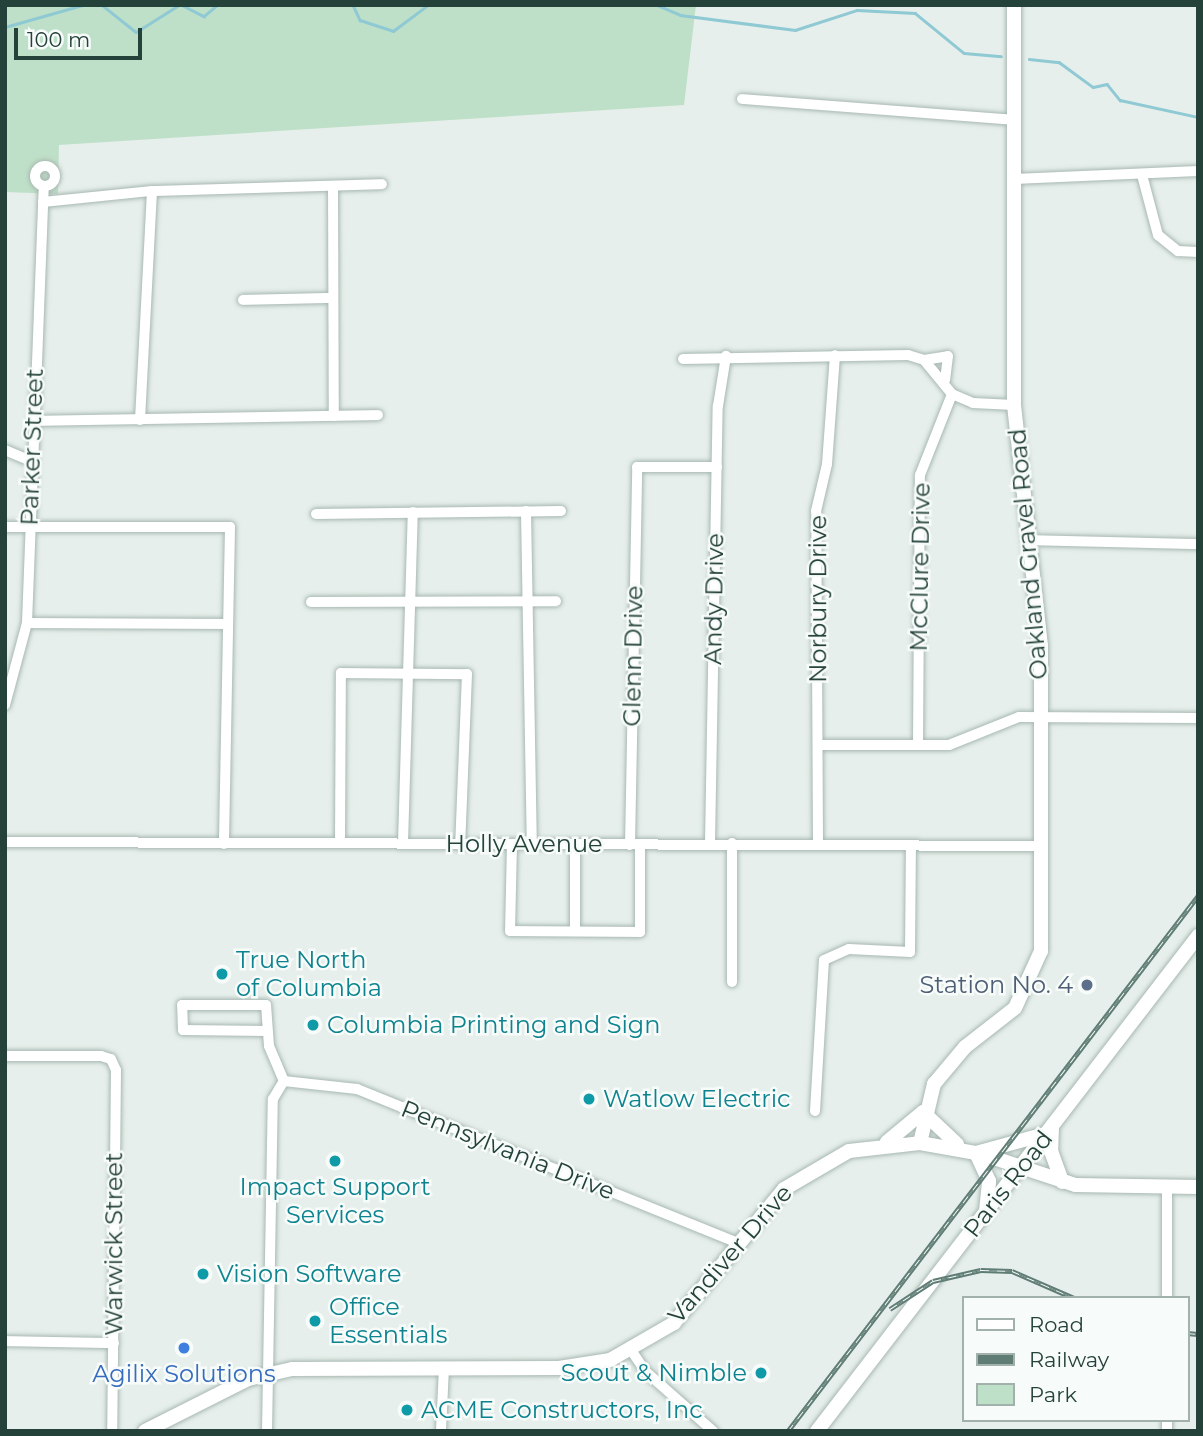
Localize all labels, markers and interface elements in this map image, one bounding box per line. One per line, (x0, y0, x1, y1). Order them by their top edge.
scale bar (18, 14, 145, 58)
text: 100 m (27, 27, 90, 52)
street label: Parker Street (15, 368, 49, 526)
street label: Oakland Gravel Road (1003, 427, 1053, 681)
street label: McClure Drive (904, 482, 936, 652)
street label: Norbury Drive (804, 515, 832, 683)
street label: Andy Drive (698, 533, 730, 665)
street label: Glenn Drive (617, 585, 649, 727)
street label: Holly Avenue (445, 830, 603, 858)
place label: True North of Columbia (236, 946, 382, 1002)
marker: True North of Columbia (214, 966, 230, 982)
place label: Station No. 4 (920, 971, 1073, 999)
marker: Station No. 4 (1079, 977, 1095, 993)
place label: Columbia Printing and Sign (327, 1011, 661, 1039)
marker: Columbia Printing and Sign (305, 1017, 321, 1033)
place label: Watlow Electric (603, 1085, 791, 1113)
marker: Watlow Electric (581, 1091, 597, 1107)
street label: Pennsylvania Drive (397, 1094, 619, 1206)
street label: Paris Road (957, 1125, 1059, 1243)
street label: Warwick Street (100, 1152, 128, 1336)
marker: Impact Support Services (327, 1153, 343, 1169)
place label: Impact Support Services (240, 1173, 430, 1229)
street label: Vandiver Drive (662, 1179, 798, 1329)
place label: Vision Software (217, 1260, 402, 1288)
marker: Vision Software (195, 1266, 211, 1282)
place label: Office Essentials (329, 1293, 448, 1349)
legend (962, 1296, 1189, 1422)
text: Road (1029, 1312, 1084, 1337)
marker: Office Essentials (307, 1313, 323, 1329)
marker: Agilix Solutions (176, 1340, 192, 1356)
text: Railway (1029, 1347, 1109, 1372)
place label: Scout & Nimble (561, 1359, 747, 1387)
place label: Agilix Solutions (92, 1360, 276, 1388)
marker: Scout & Nimble (753, 1365, 769, 1381)
text: Park (1029, 1382, 1077, 1407)
place label: ACME Constructors, Inc (421, 1396, 703, 1424)
marker: ACME Constructors, Inc (399, 1402, 415, 1418)

